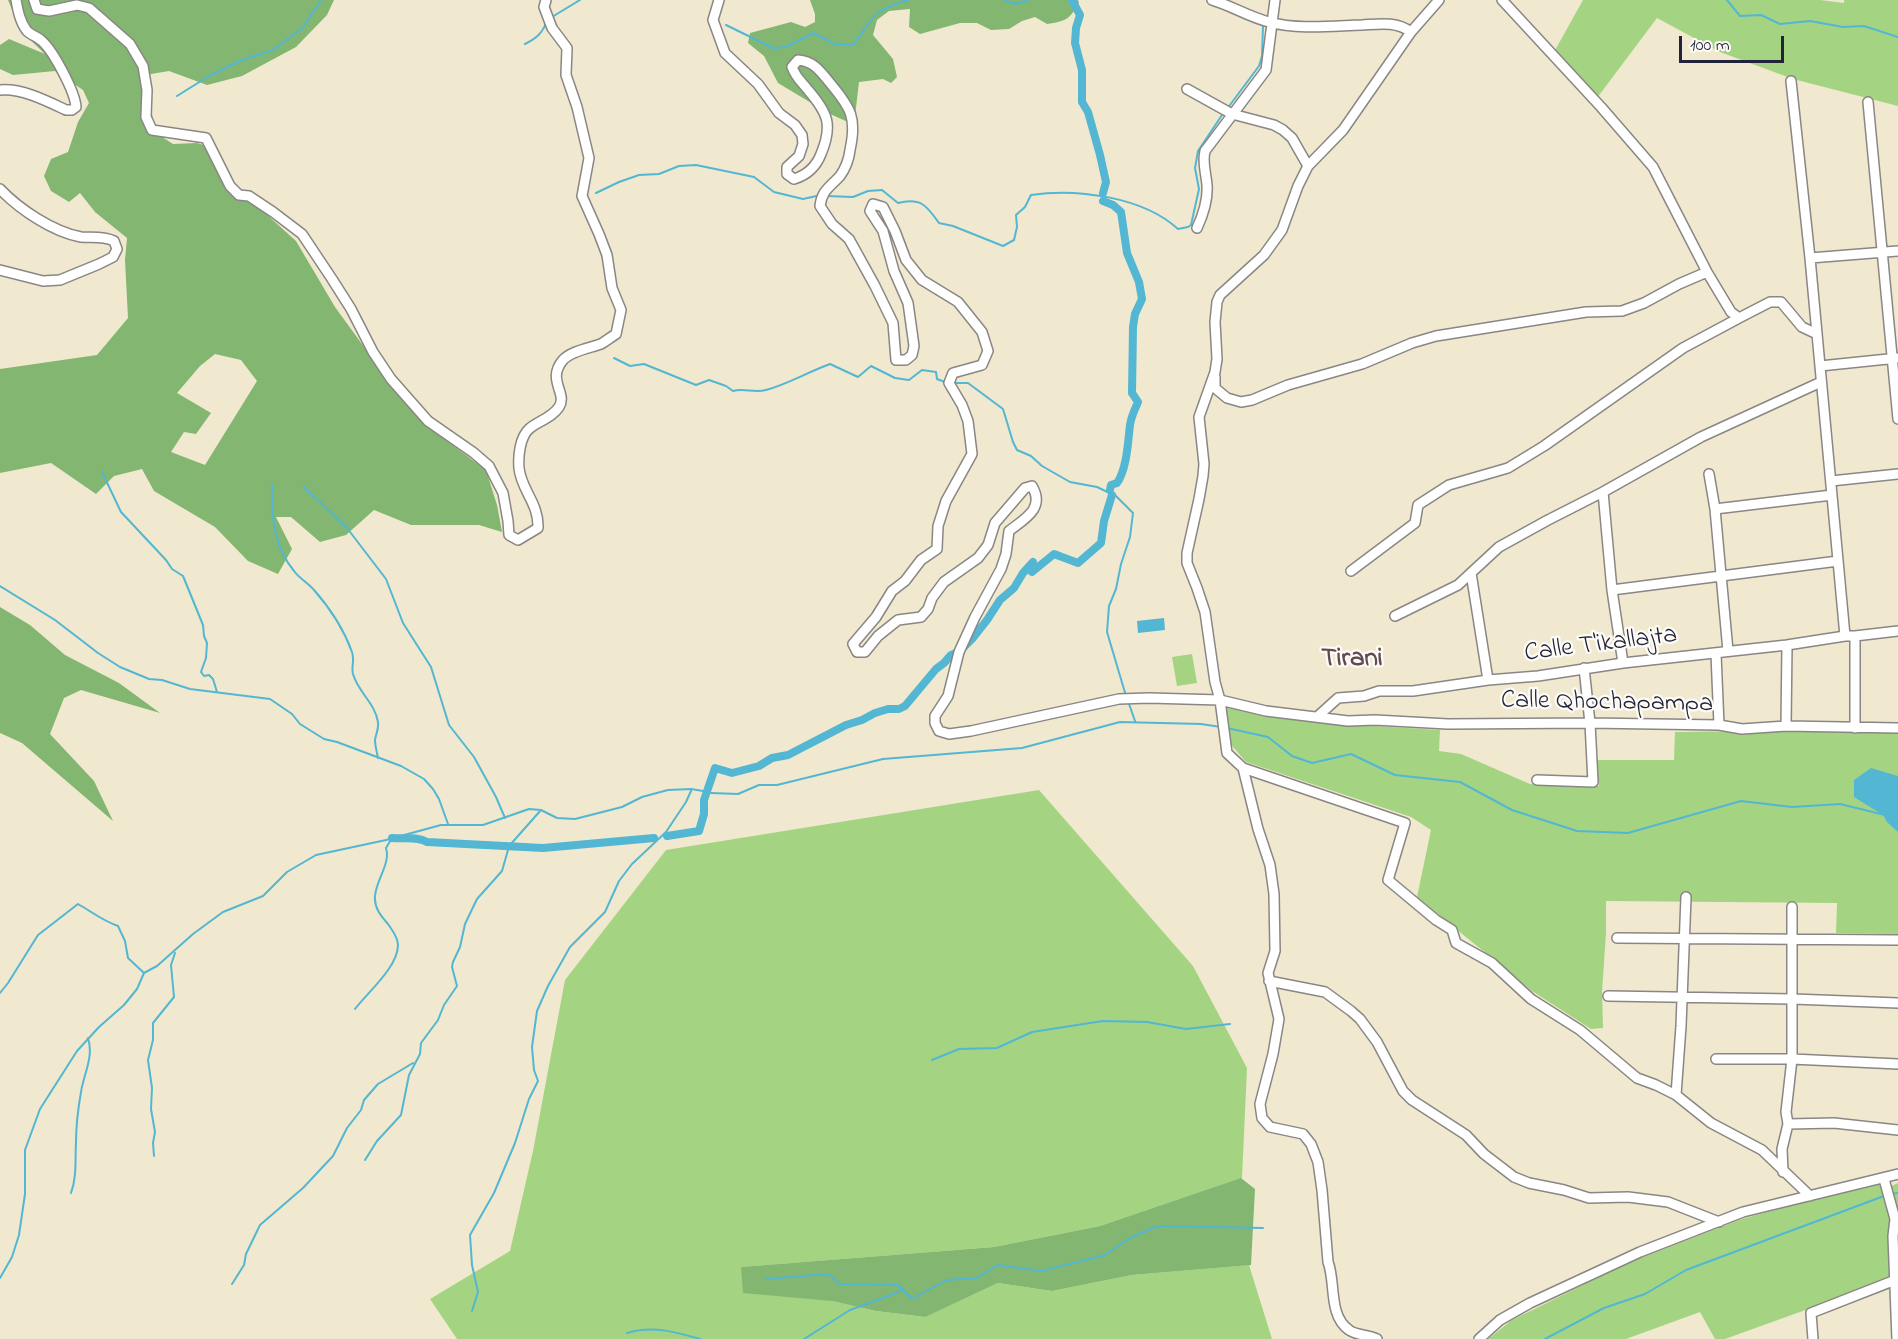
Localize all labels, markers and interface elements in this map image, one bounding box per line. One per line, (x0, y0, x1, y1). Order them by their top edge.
scale bar (1682, 24, 1787, 62)
text: 100 m (1690, 33, 1730, 59)
street label: Calle T'ikallajta (1523, 621, 1679, 671)
district label: Tirani (1321, 645, 1383, 677)
street label: Calle Qhochapampa (1501, 687, 1713, 721)

